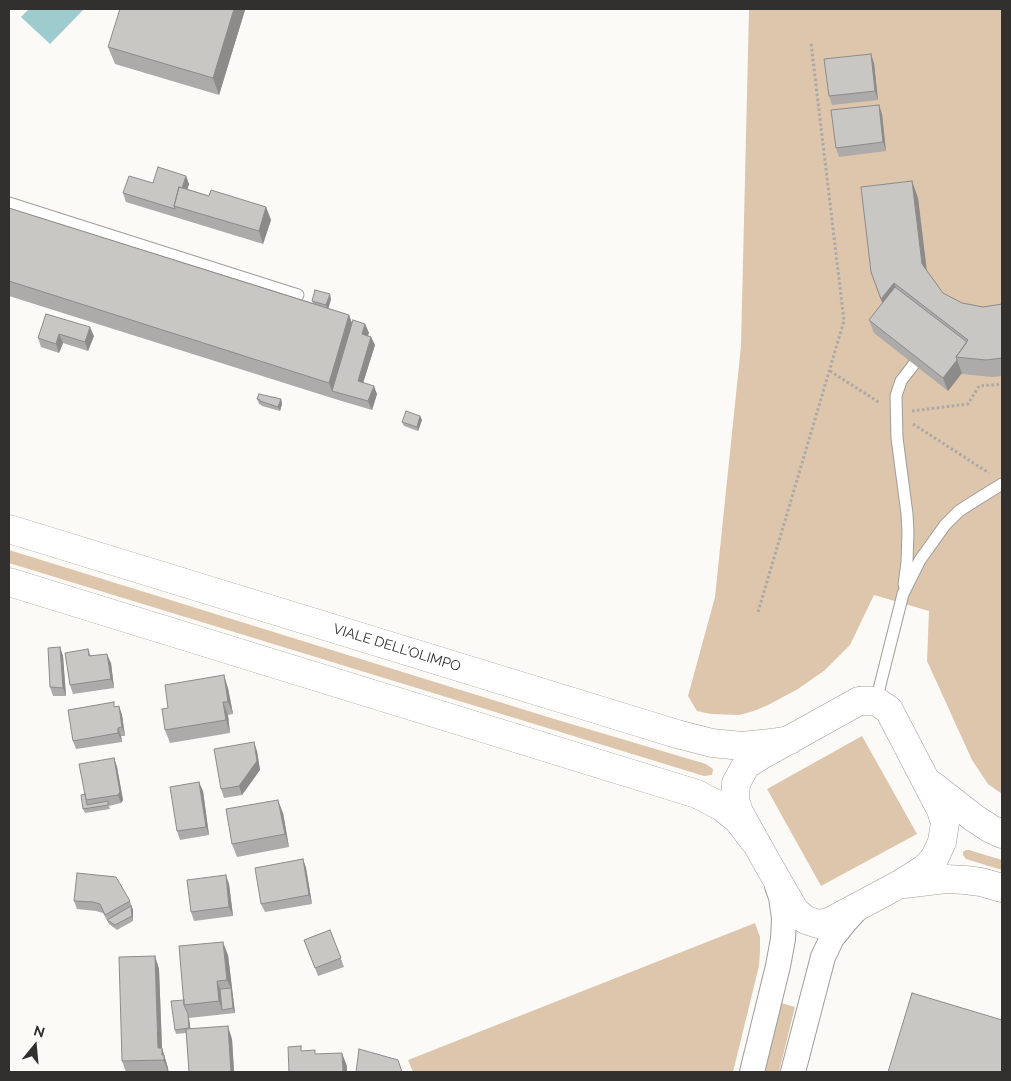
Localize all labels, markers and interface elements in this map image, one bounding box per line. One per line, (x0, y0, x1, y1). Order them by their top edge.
street label: VIALE DELL'OLIMPO (331, 621, 463, 675)
north arrow (10, 1021, 60, 1071)
text: N (32, 1022, 47, 1041)

